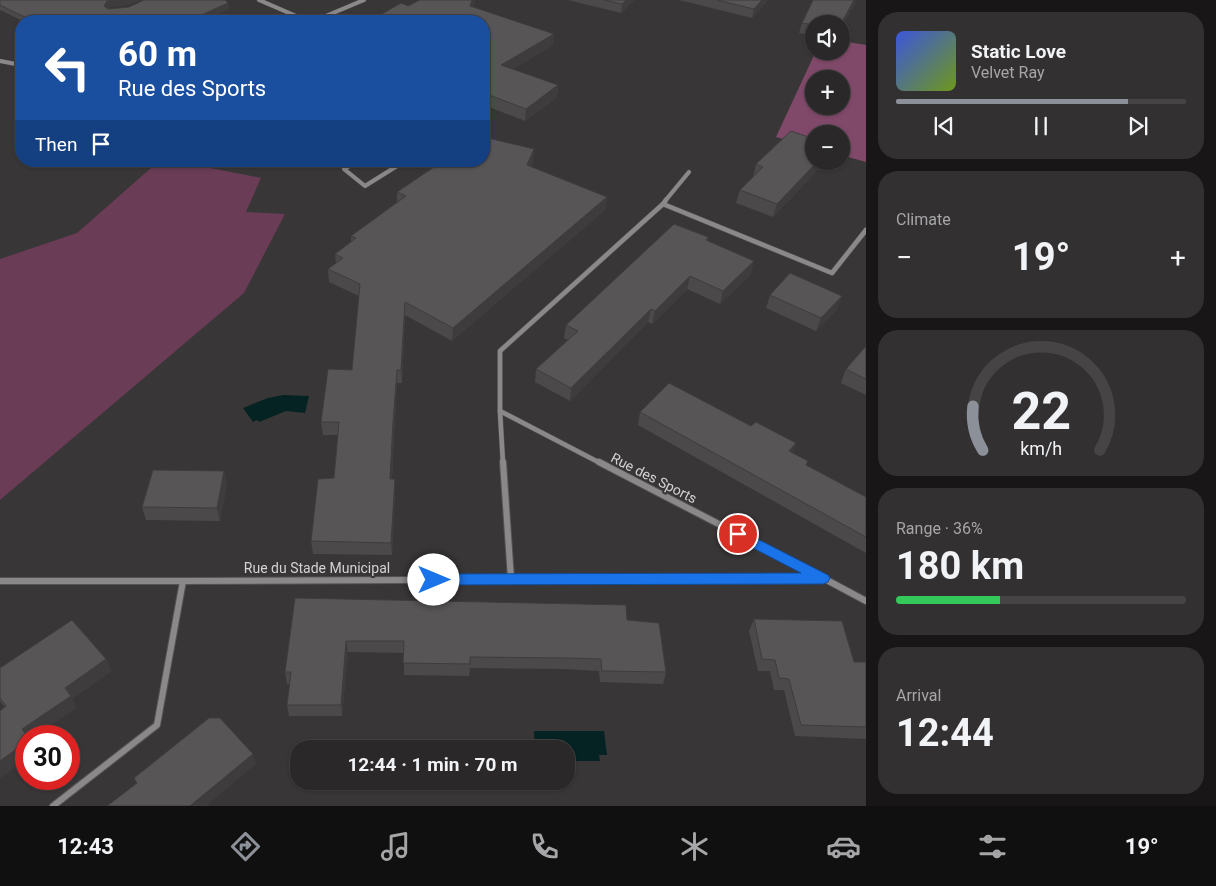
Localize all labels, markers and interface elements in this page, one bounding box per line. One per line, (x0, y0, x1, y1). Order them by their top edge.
map controls (805, 15, 850, 170)
button: sound (805, 15, 850, 60)
text: 60 m (118, 34, 197, 75)
icon: left (35, 35, 100, 100)
text: Static Love (971, 40, 1066, 63)
text: Velvet Ray (971, 63, 1045, 82)
button: + (805, 70, 850, 115)
text: Rue des Sports (118, 76, 266, 101)
icon: previous (930, 112, 958, 140)
icon: pause (1027, 112, 1055, 140)
icon: next (1124, 112, 1152, 140)
button: − (805, 125, 850, 170)
icon: arrive (87, 130, 115, 158)
text: Then (35, 133, 77, 156)
text: Climate (896, 210, 951, 229)
text: 19° (1012, 235, 1070, 279)
text: − (896, 241, 912, 274)
text: + (1170, 241, 1186, 274)
text: 22 (1011, 381, 1071, 442)
text: km/h (1020, 438, 1062, 459)
street label: Rue des Sports (608, 449, 700, 507)
pin (717, 513, 759, 555)
text: Range · 36% (896, 519, 983, 538)
icon: arrive (724, 520, 752, 548)
text: 180 km (896, 544, 1024, 588)
position arrow (407, 553, 459, 605)
street label: Rue du Stade Municipal (244, 560, 390, 576)
text: Arrival (896, 686, 941, 705)
text: 12:44 (896, 711, 994, 755)
speed limit sign: 30 (15, 725, 80, 790)
text: 12:44 · 1 min · 70 m (347, 753, 518, 776)
icon: directions (228, 829, 263, 864)
icon: music (378, 829, 413, 864)
icon: phone (527, 829, 562, 864)
icon: climate (677, 829, 712, 864)
icon: car (826, 829, 861, 864)
icon: filters (975, 829, 1010, 864)
text: 12:43 (57, 834, 114, 859)
text: 19° (1125, 834, 1159, 859)

